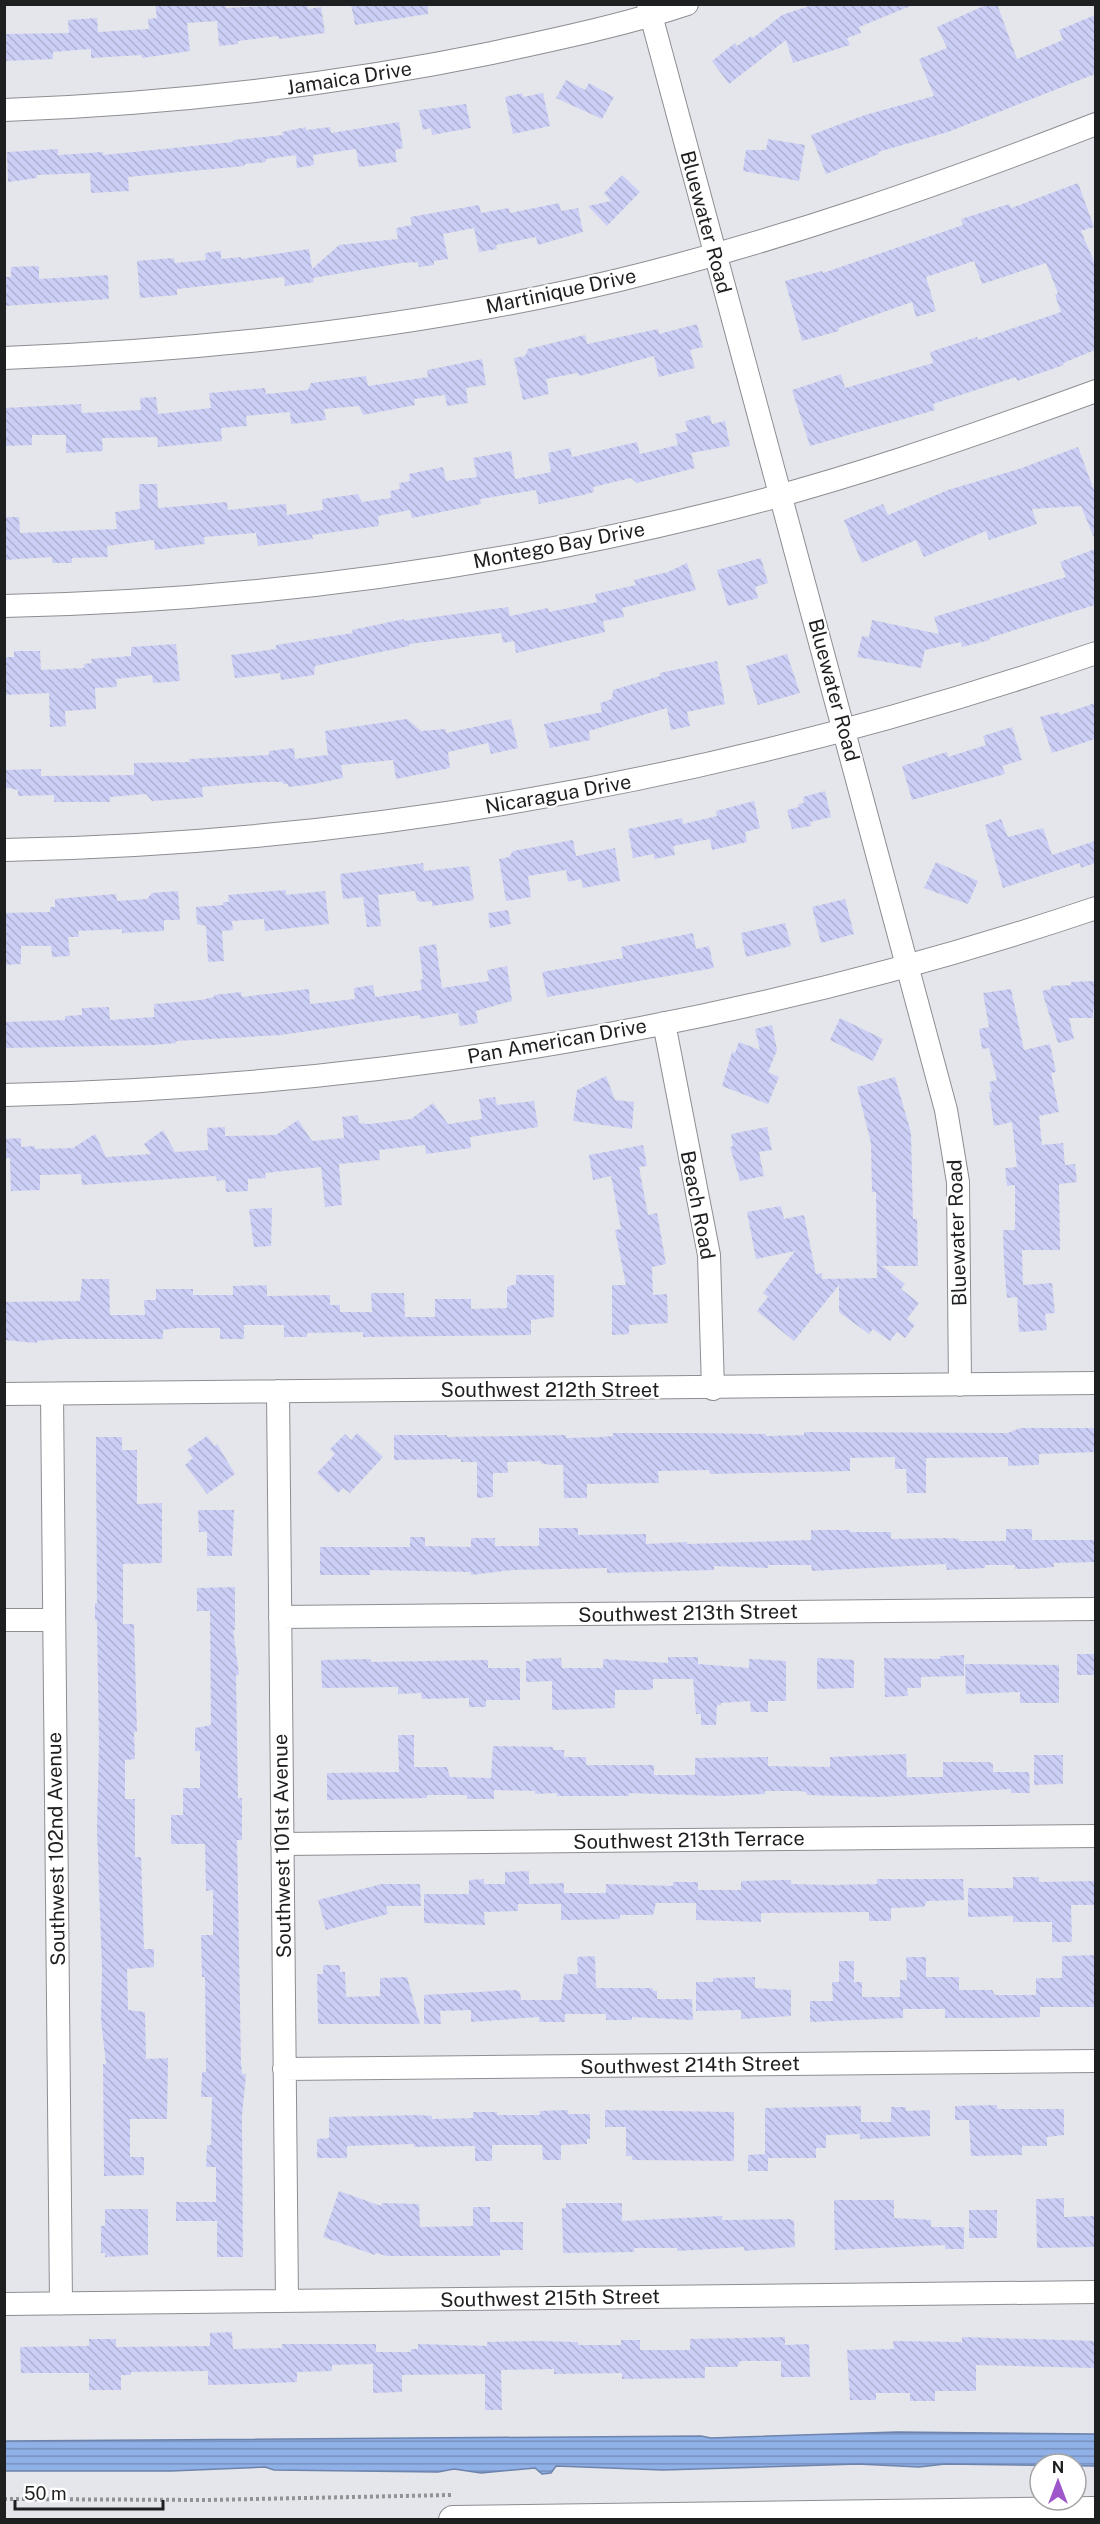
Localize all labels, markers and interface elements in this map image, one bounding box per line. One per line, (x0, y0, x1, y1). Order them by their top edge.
street label: Jamaica Drive (285, 56, 413, 100)
street label: Bluewater Road (675, 148, 737, 296)
street label: Martinique Drive (484, 263, 638, 319)
street label: Montego Bay Drive (471, 517, 647, 573)
street label: Bluewater Road (803, 616, 865, 764)
street label: Nicaragua Drive (483, 769, 633, 819)
street label: Pan American Drive (465, 1013, 649, 1069)
street label: Beach Road (676, 1149, 720, 1261)
street label: Bluewater Road (942, 1159, 972, 1307)
street label: Southwest 212th Street (440, 1378, 660, 1402)
street label: Southwest 213th Street (578, 1599, 798, 1627)
street label: Southwest 102nd Avenue (42, 1732, 70, 1966)
street label: Southwest 101st Avenue (268, 1734, 296, 1958)
street label: Southwest 213th Terrace (573, 1826, 805, 1854)
street label: Southwest 214th Street (580, 2051, 800, 2079)
street label: Southwest 215th Street (440, 2284, 660, 2312)
north arrow (1028, 2452, 1088, 2512)
text: N (1052, 2458, 1064, 2477)
scale bar (15, 2473, 164, 2511)
text: 50 m (24, 2483, 67, 2504)

